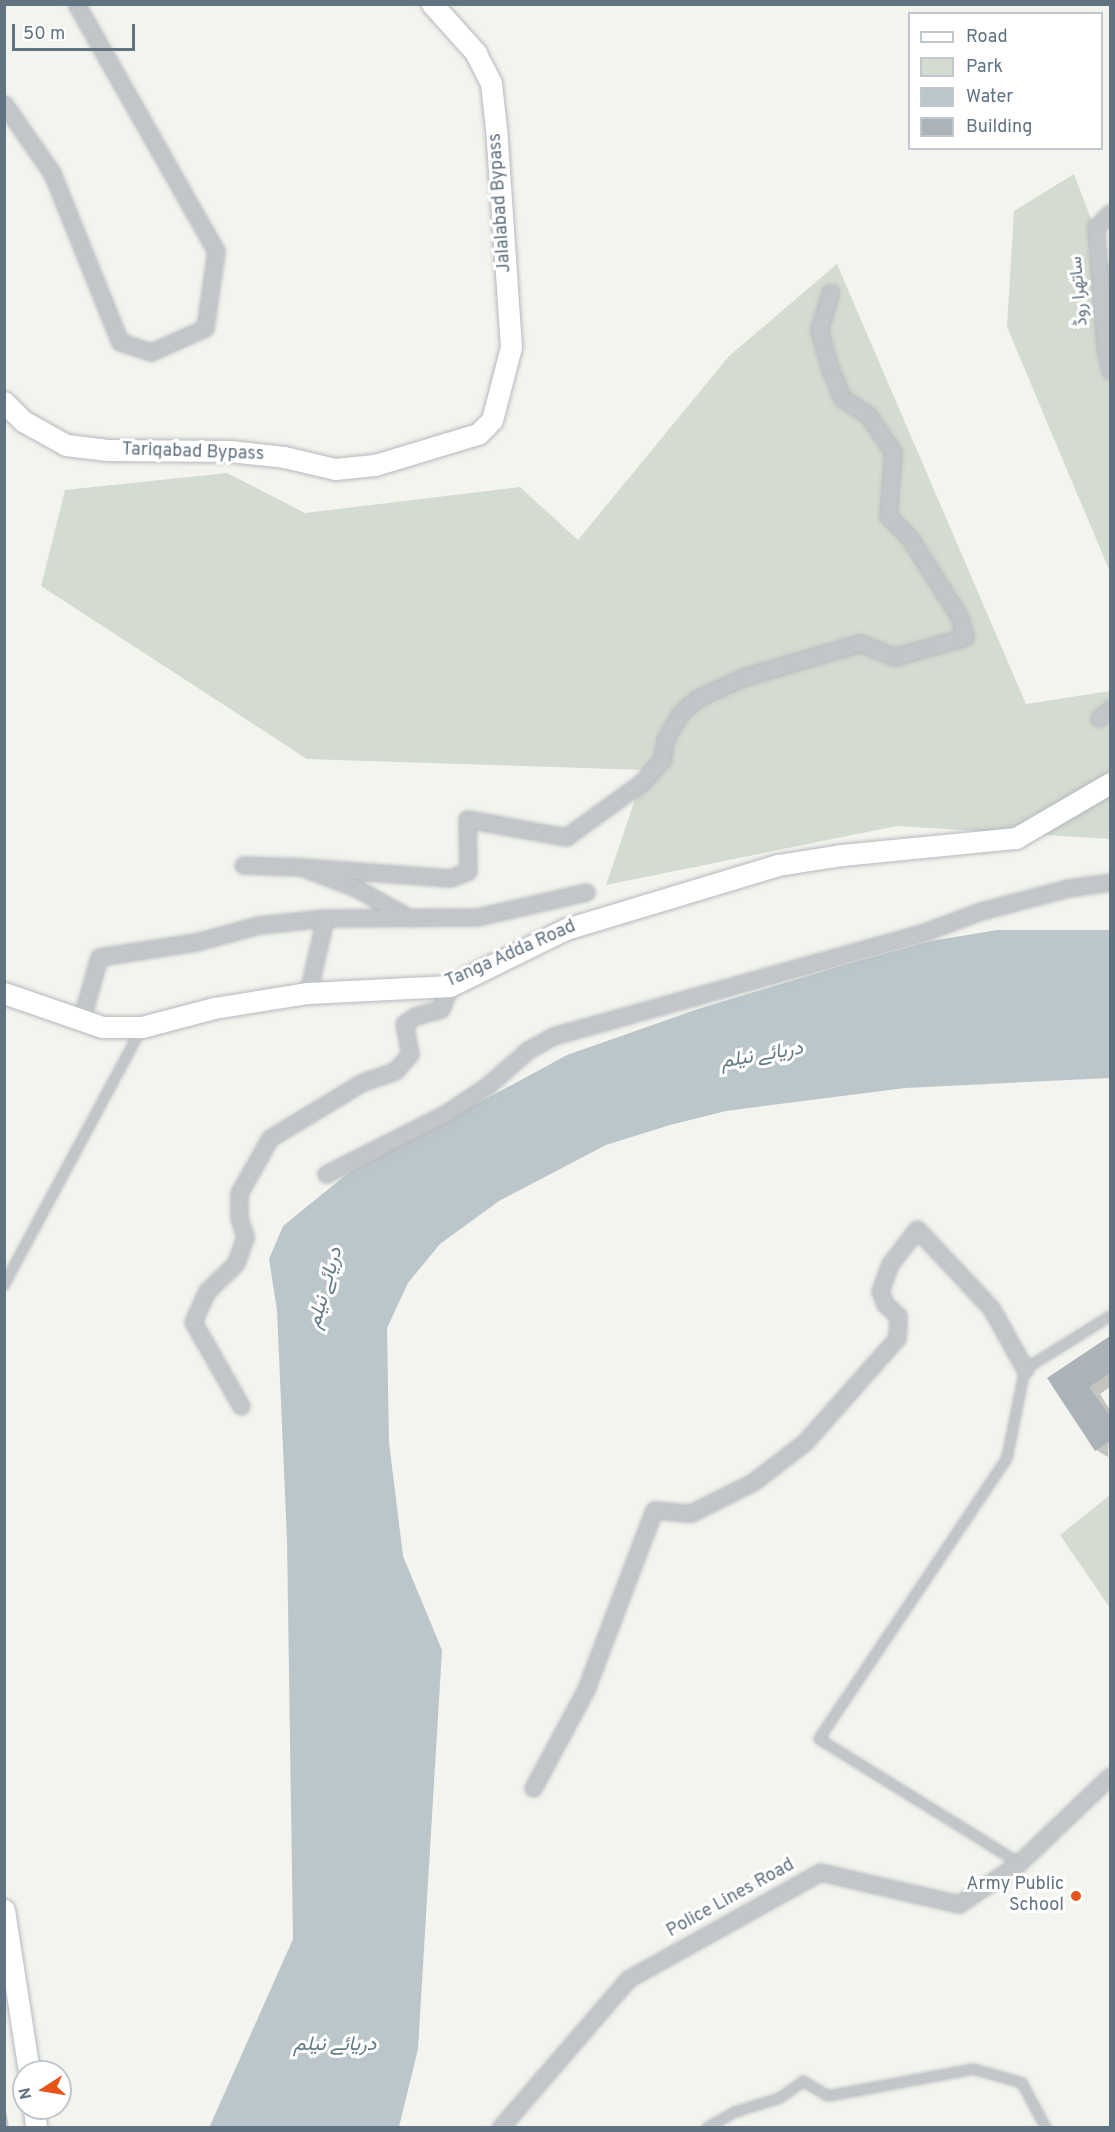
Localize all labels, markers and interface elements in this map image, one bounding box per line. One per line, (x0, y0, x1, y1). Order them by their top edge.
scale bar (15, 12, 138, 50)
legend (908, 12, 1103, 150)
text: 50 m (23, 23, 65, 46)
text: Road (966, 26, 1008, 49)
text: Park (966, 56, 1003, 79)
text: Water (966, 86, 1013, 109)
text: Building (966, 116, 1032, 139)
street label: Jalalabad Bypass (485, 132, 517, 274)
street label: ساتھرا روڈ (1066, 255, 1094, 327)
street label: Tariqabad Bypass (121, 440, 265, 466)
street label: Tanga Adda Road (442, 916, 580, 994)
water label: دریائے نیلم (719, 1037, 805, 1075)
water label: دریائے نیلم (303, 1245, 349, 1331)
street label: Police Lines Road (663, 1855, 799, 1943)
place label: Army Public School (966, 1875, 1064, 1918)
marker: Army Public School (1069, 1889, 1083, 1903)
water label: دریائے نیلم (294, 2033, 376, 2057)
north arrow (12, 2060, 72, 2120)
text: N (15, 2086, 37, 2101)

